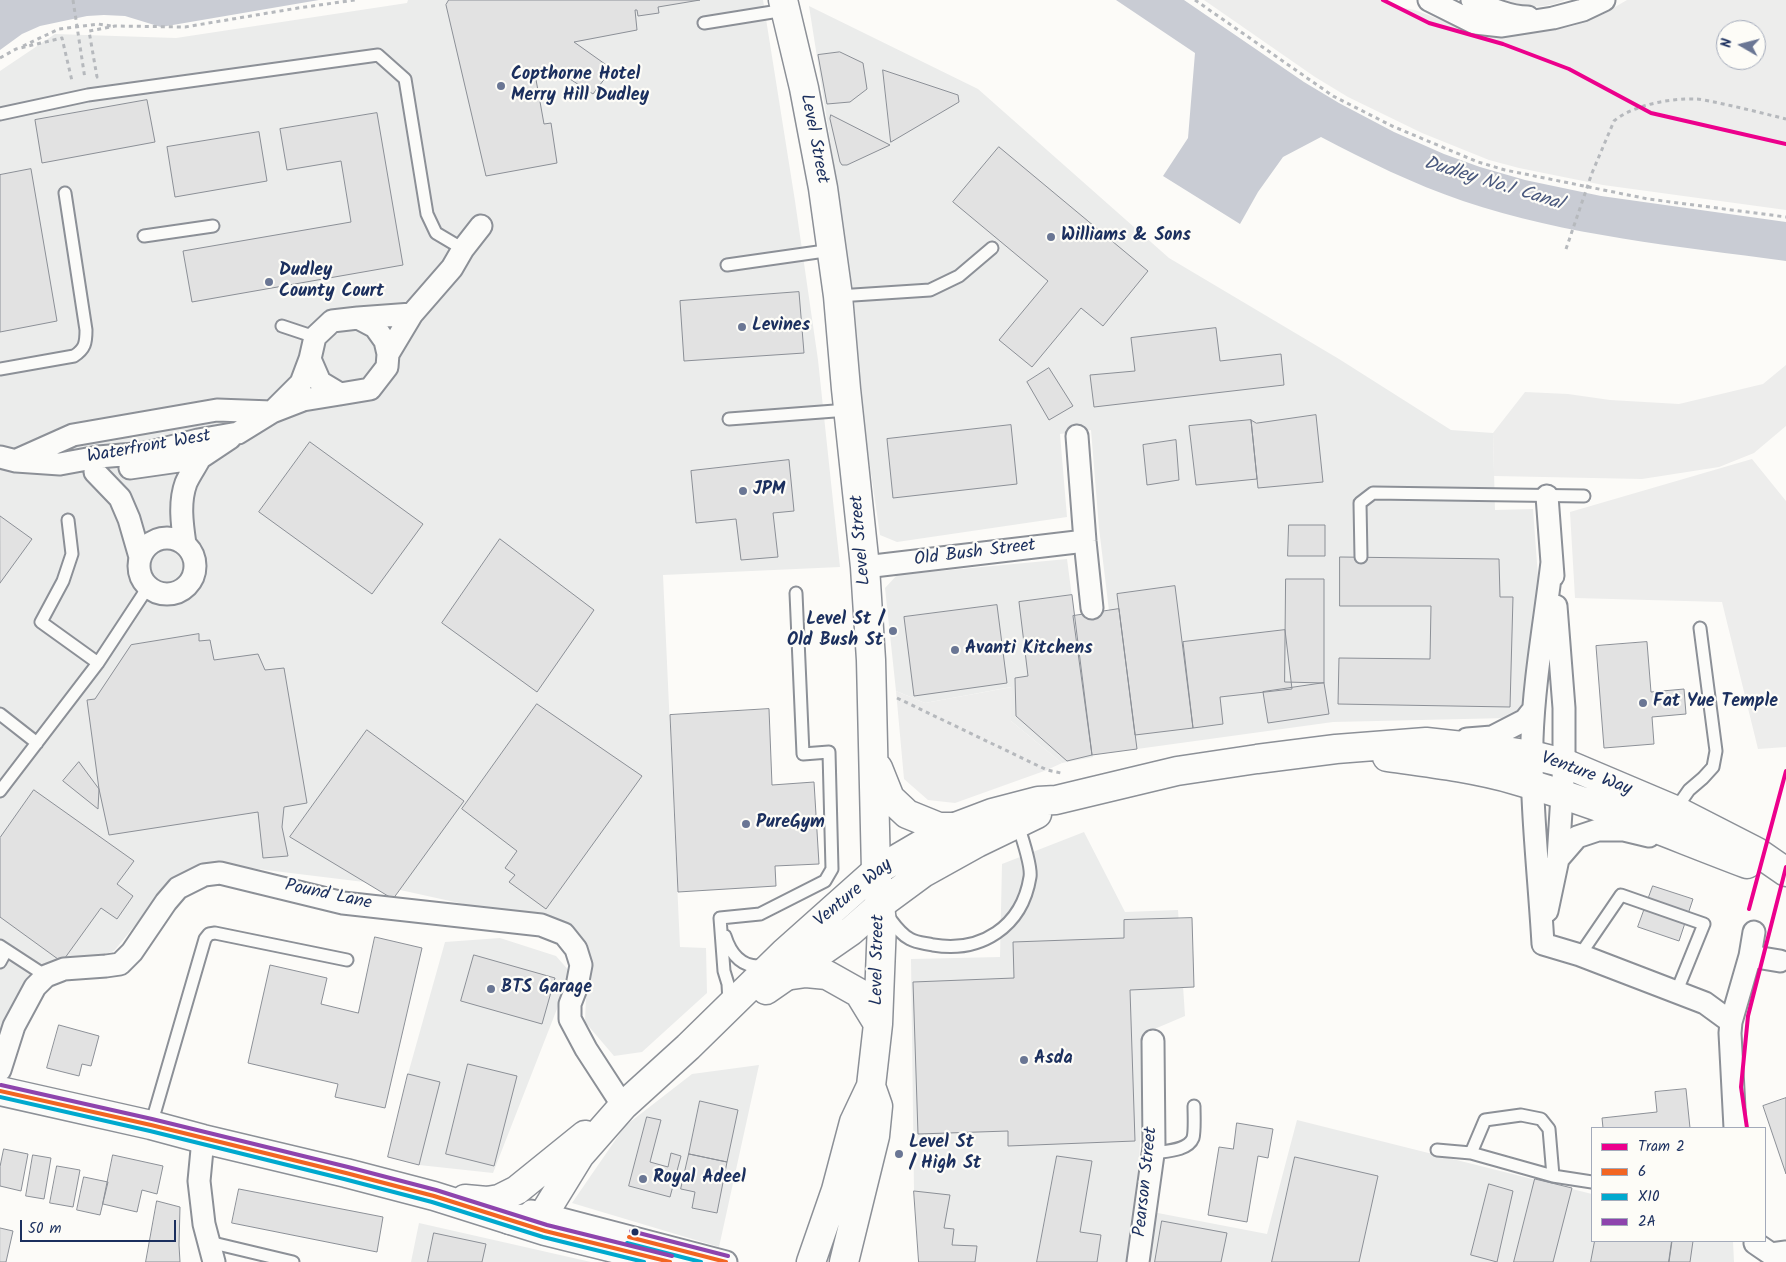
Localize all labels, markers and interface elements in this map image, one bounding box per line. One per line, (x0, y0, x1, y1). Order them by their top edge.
north arrow (1716, 20, 1766, 70)
text: N (1716, 37, 1739, 49)
place label: Copthorne Hotel Merry Hill Dudley (511, 65, 649, 108)
marker: Copthorne Hotel Merry Hill Dudley (495, 80, 507, 92)
street label: Level Street (794, 92, 832, 186)
water label: Dudley No.1 Canal (1421, 153, 1565, 217)
place label: Williams & Sons (1061, 226, 1191, 248)
marker: Williams & Sons (1045, 231, 1057, 243)
place label: Dudley County Court (279, 261, 384, 304)
marker: Dudley County Court (263, 276, 275, 288)
place label: Levines (752, 316, 810, 338)
marker: Levines (736, 321, 748, 333)
street label: Waterfront West (86, 427, 212, 469)
place label: JPM (753, 480, 785, 502)
marker: JPM (737, 485, 749, 497)
street label: Level Street (847, 494, 877, 586)
street label: Old Bush Street (913, 536, 1037, 572)
place label: Level St / Old Bush St (787, 610, 883, 652)
marker: Level St / Old Bush St (887, 625, 899, 637)
place label: Avanti Kitchens (965, 639, 1093, 661)
marker: Avanti Kitchens (949, 644, 961, 656)
place label: Fat Yue Temple (1653, 692, 1778, 714)
marker: Fat Yue Temple (1637, 697, 1649, 709)
street label: Venture Way (1538, 749, 1634, 801)
place label: PureGym (756, 813, 825, 835)
marker: PureGym (740, 818, 752, 830)
street label: Venture Way (811, 855, 897, 933)
street label: Pound Lane (283, 876, 373, 916)
street label: Level Street (867, 914, 891, 1006)
place label: BTS Garage (501, 978, 592, 1000)
marker: BTS Garage (485, 983, 497, 995)
place label: Asda (1034, 1049, 1073, 1071)
marker: Asda (1018, 1054, 1030, 1066)
street label: Pearson Street (1130, 1126, 1164, 1238)
legend (1591, 1127, 1766, 1242)
place label: Level St / High St (909, 1133, 981, 1176)
text: Tram 2 (1638, 1135, 1685, 1159)
marker: Level St / High St (893, 1148, 905, 1160)
text: 6 (1638, 1160, 1646, 1184)
place label: Royal Adeel (653, 1168, 746, 1190)
marker: Royal Adeel (637, 1173, 649, 1185)
text: X10 (1638, 1185, 1660, 1209)
scale bar (22, 1210, 179, 1242)
text: 2A (1638, 1210, 1656, 1234)
text: 50 m (28, 1217, 62, 1241)
unlabelled marker (630, 1227, 640, 1237)

